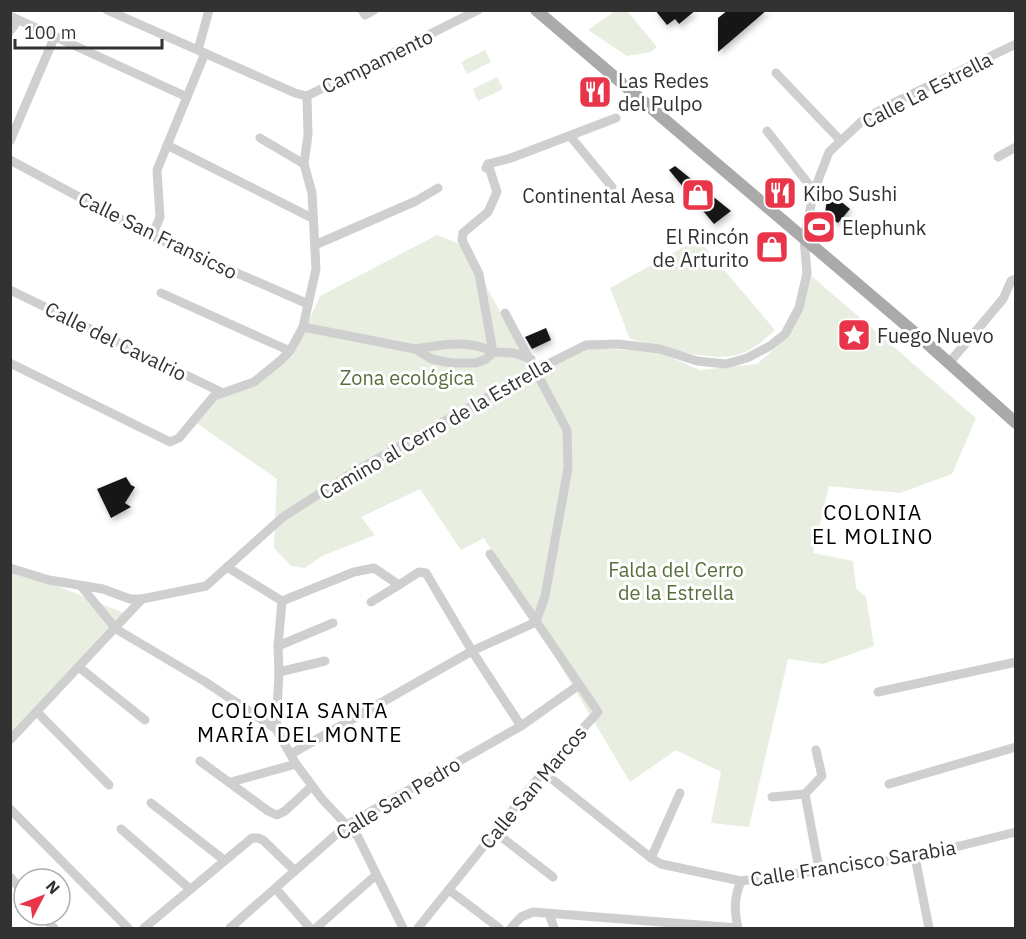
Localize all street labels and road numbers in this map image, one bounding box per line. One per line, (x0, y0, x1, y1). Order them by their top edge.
street label: Campamento (317, 22, 437, 100)
street label: Calle La Estrella (857, 45, 997, 134)
street label: Calle San Fransicso (74, 185, 242, 285)
street label: Calle del Cavalrio (41, 295, 191, 387)
street label: Camino al Cerro de la Estrella (314, 350, 556, 506)
street label: Calle San Marcos (473, 720, 593, 854)
street label: Calle San Pedro (331, 750, 465, 846)
street label: Calle Francisco Sarabia (748, 833, 958, 893)

